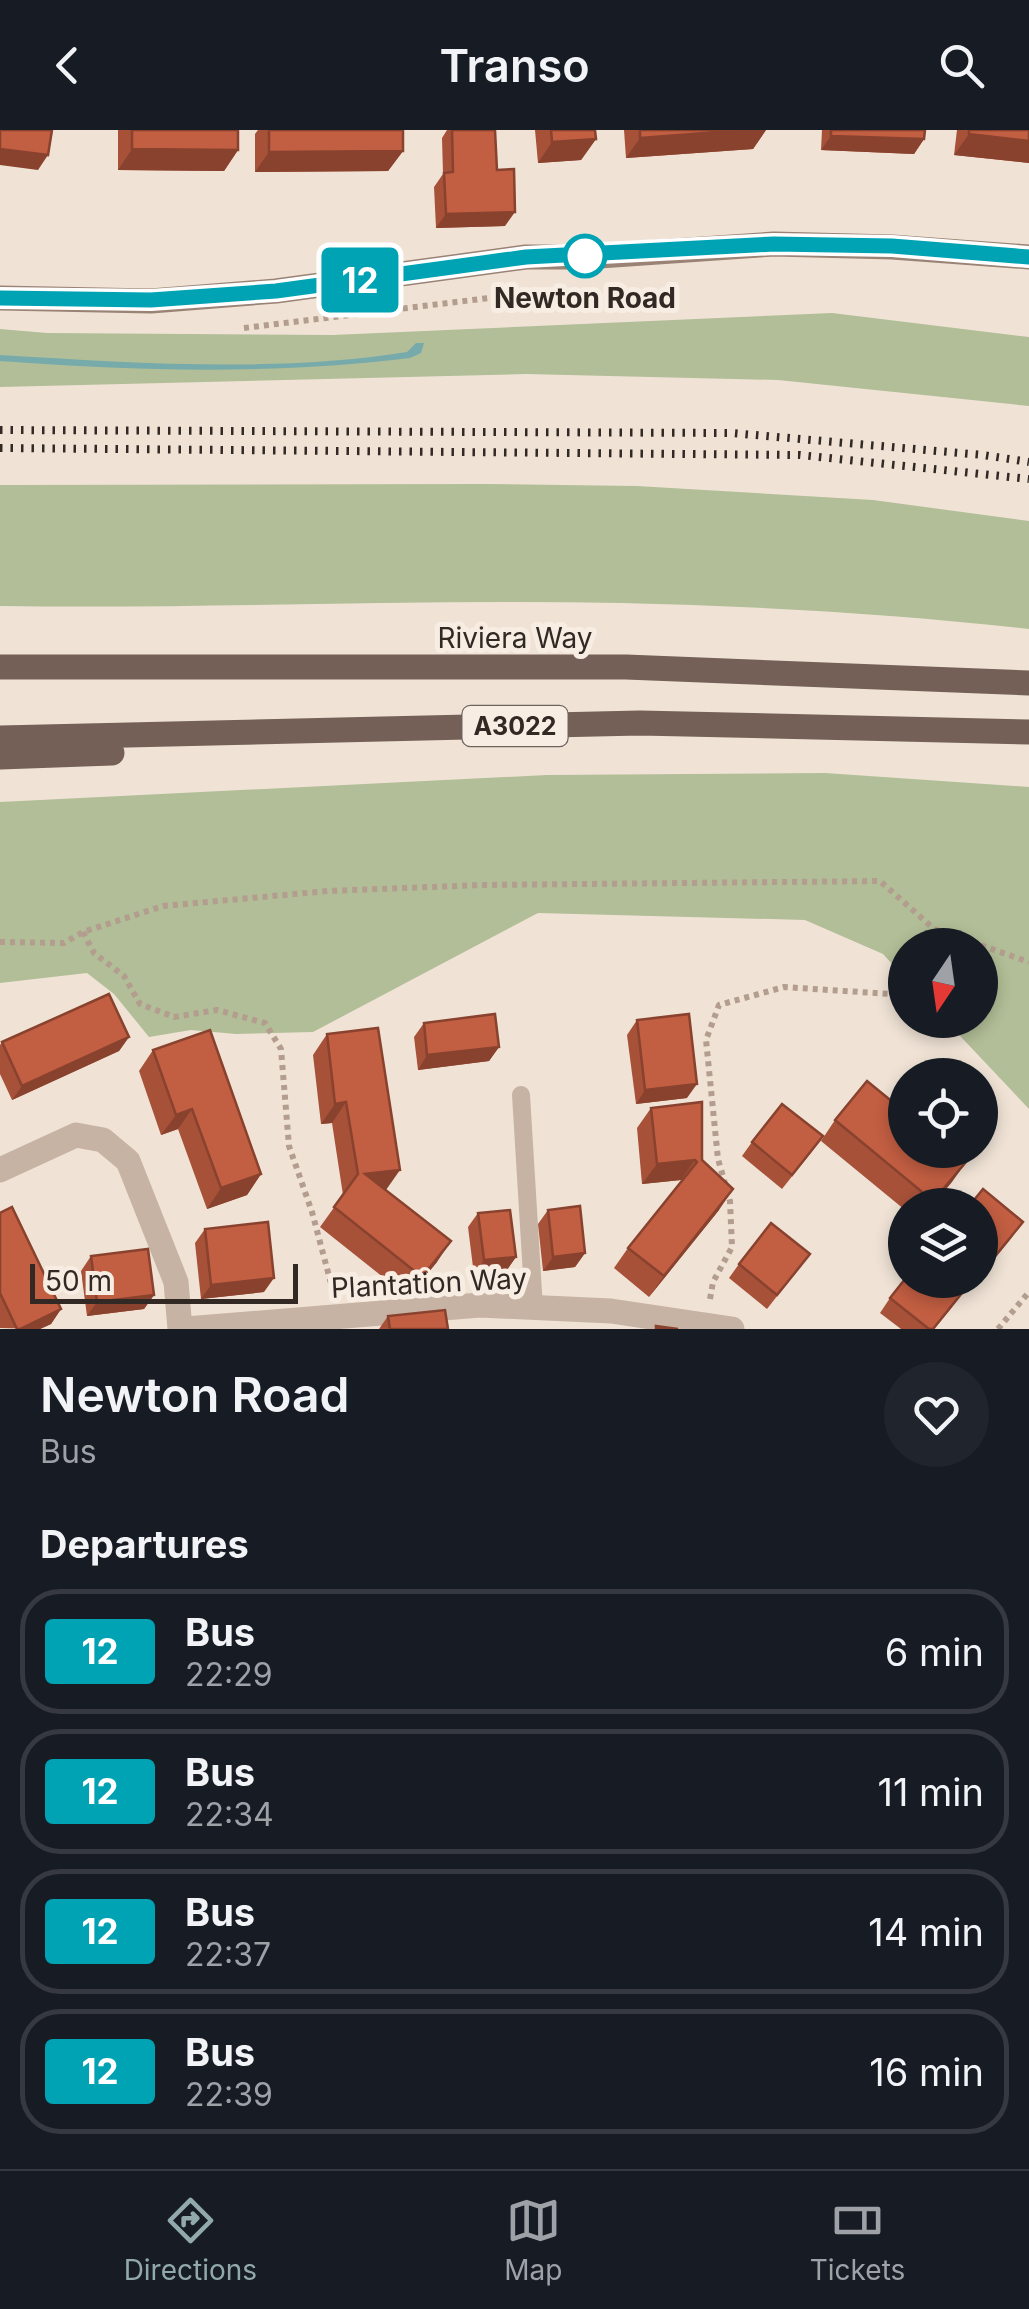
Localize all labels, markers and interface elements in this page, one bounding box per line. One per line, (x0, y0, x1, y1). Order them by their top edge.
icon: back (40, 38, 95, 93)
text: Transo (439, 38, 590, 93)
icon: search (934, 38, 989, 93)
marker: Newton Road (564, 235, 606, 277)
line badge: 12 (315, 248, 405, 312)
text: 12 (341, 259, 379, 301)
place label: Newton Road (494, 281, 676, 315)
street label: Riviera Way (438, 621, 593, 655)
road number: A3022 (462, 706, 568, 746)
north arrow (888, 928, 998, 1038)
map controls (888, 928, 998, 1298)
button: locate (888, 1058, 998, 1168)
button: layers (888, 1188, 998, 1298)
scale bar (30, 1259, 298, 1304)
street label: Plantation Way (330, 1261, 528, 1305)
text: 50 m (45, 1264, 112, 1298)
button: heart (884, 1362, 989, 1467)
text: Newton Road (40, 1365, 349, 1424)
text: Bus (40, 1432, 97, 1471)
text: Departures (40, 1521, 249, 1567)
text: Bus (185, 1609, 255, 1655)
text: 6 min (885, 1629, 984, 1675)
text: 12 (81, 1630, 119, 1672)
text: 22:29 (185, 1655, 273, 1694)
text: Bus (185, 1749, 255, 1795)
text: 11 min (877, 1769, 984, 1815)
text: 12 (81, 1770, 119, 1812)
text: 22:34 (185, 1795, 274, 1834)
text: Bus (185, 1889, 255, 1935)
text: 14 min (868, 1909, 984, 1955)
text: 12 (81, 1910, 119, 1952)
text: 22:37 (185, 1935, 271, 1974)
text: Bus (185, 2029, 255, 2075)
text: 16 min (869, 2049, 984, 2095)
text: 12 (81, 2050, 119, 2092)
text: 22:39 (185, 2075, 273, 2114)
tab: Directions (124, 2193, 257, 2287)
tab: Map (504, 2193, 563, 2287)
tab: Tickets (810, 2193, 905, 2287)

